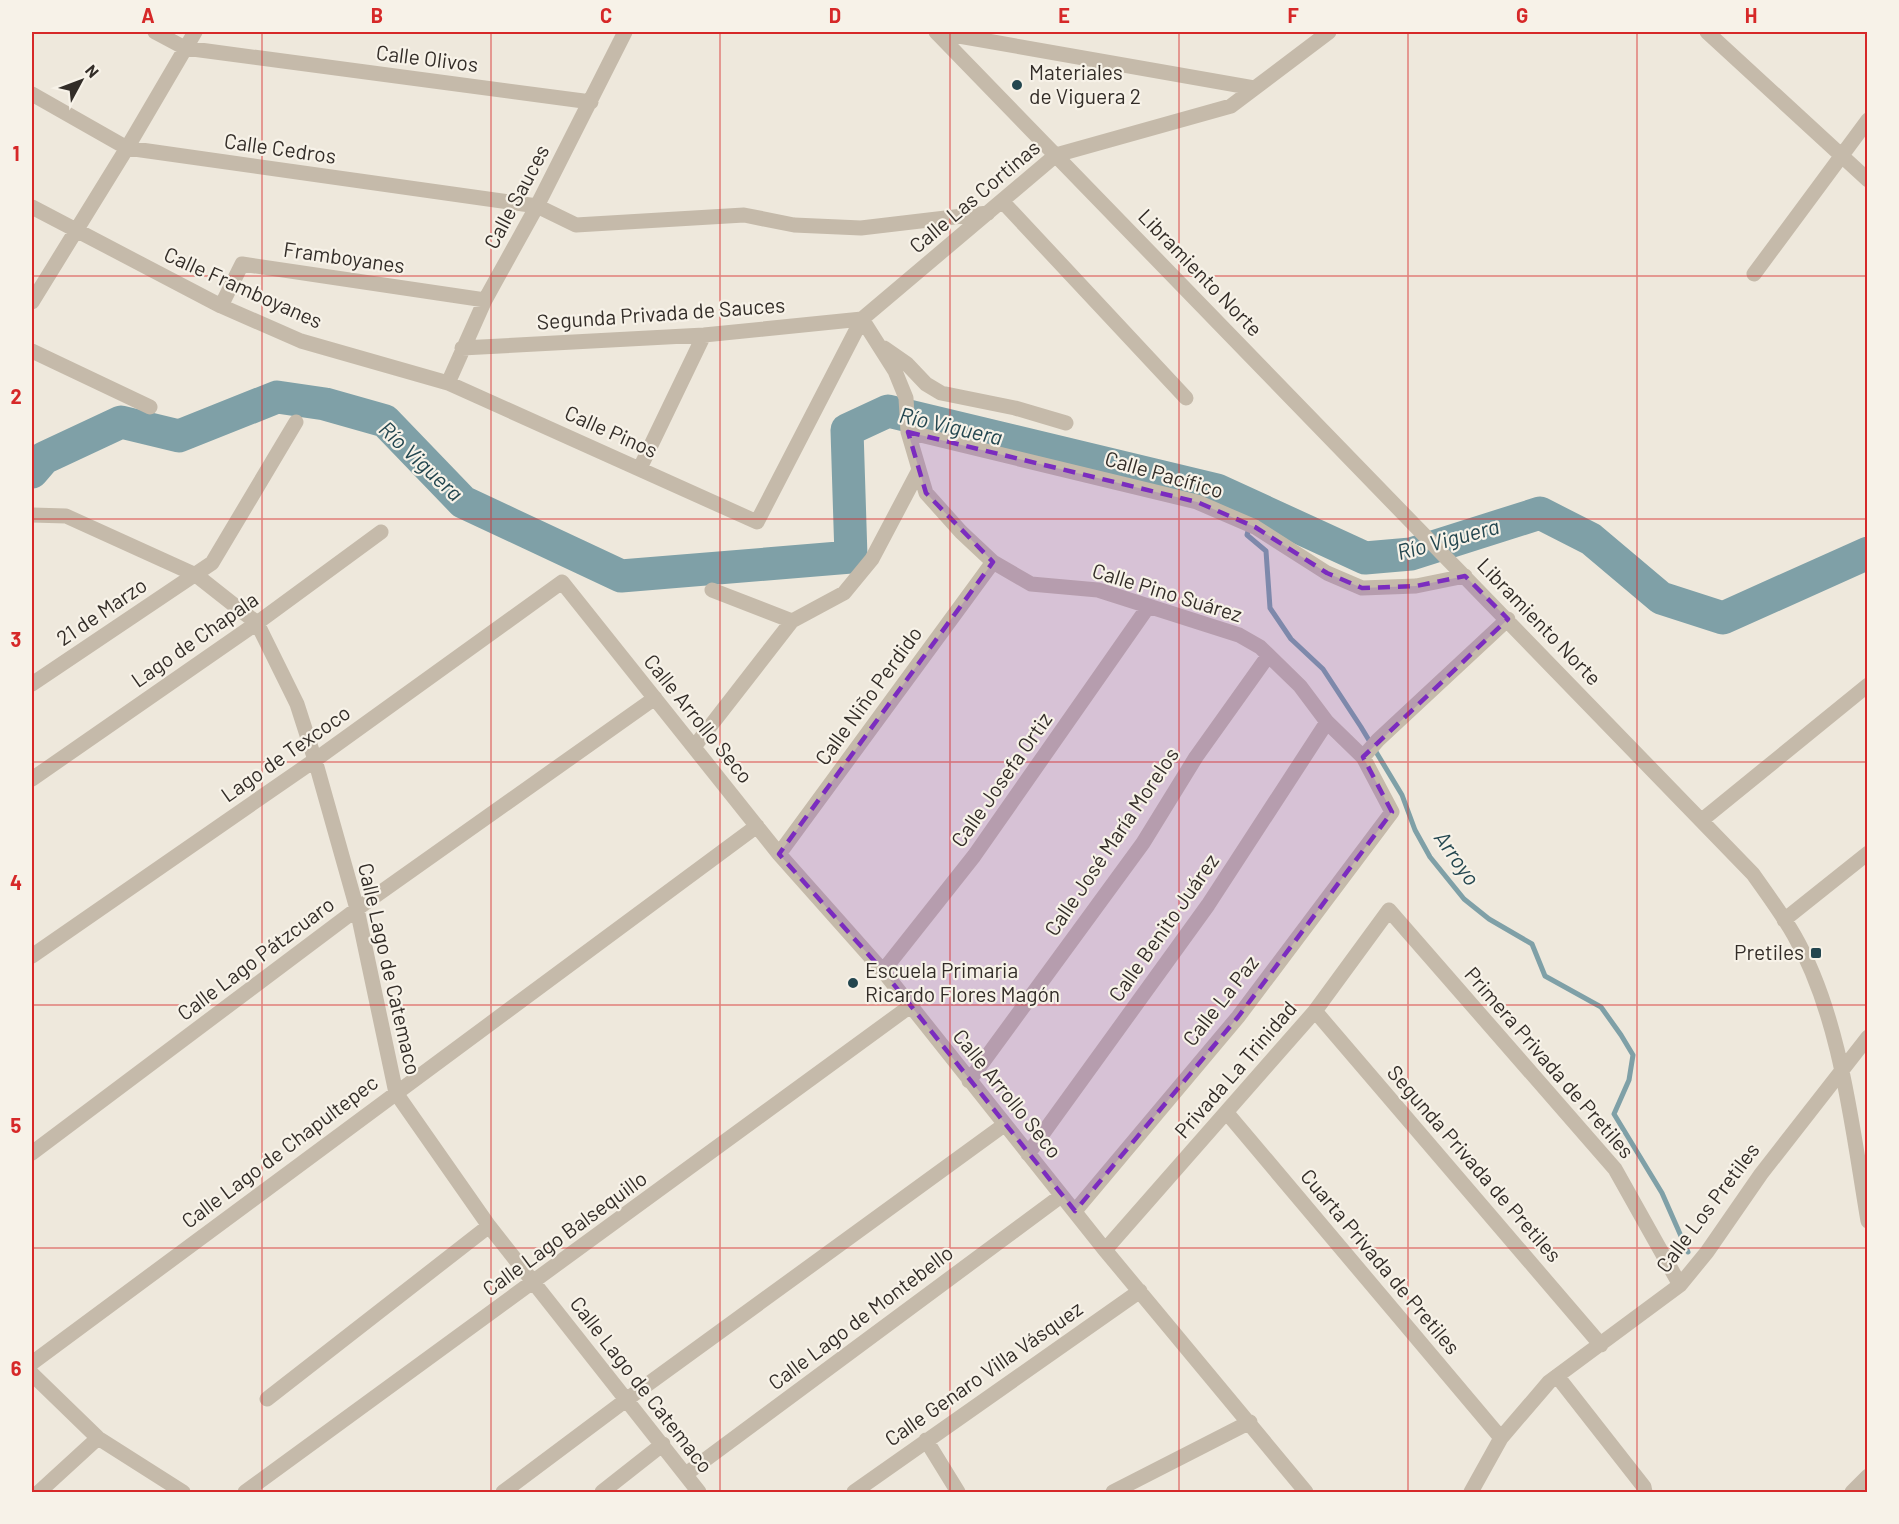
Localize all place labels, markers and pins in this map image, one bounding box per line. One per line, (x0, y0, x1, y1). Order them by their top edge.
place label: Materiales de Viguera 2 (1029, 59, 1141, 108)
marker: Materiales de Viguera 2 (1010, 78, 1024, 92)
place label: Pretiles (1734, 939, 1804, 964)
marker: Pretiles (1809, 946, 1823, 960)
place label: Escuela Primaria Ricardo Flores Magón (865, 957, 1060, 1006)
marker: Escuela Primaria Ricardo Flores Magón (846, 976, 860, 990)

